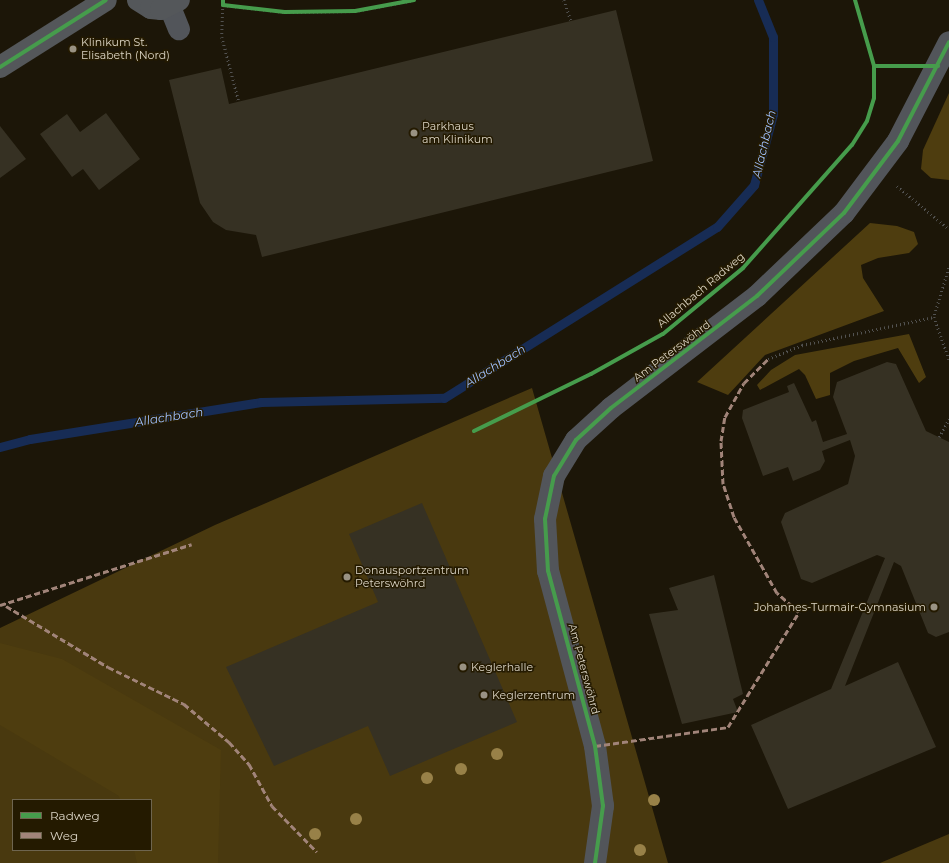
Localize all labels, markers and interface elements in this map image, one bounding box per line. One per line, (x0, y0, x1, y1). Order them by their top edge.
place label: Klinikum St. Elisabeth (Nord) (81, 36, 170, 62)
marker: Klinikum St. Elisabeth (Nord) (68, 44, 78, 54)
water label: Allachbach (749, 109, 779, 179)
place label: Parkhaus am Klinikum (422, 120, 493, 146)
marker: Parkhaus am Klinikum (409, 128, 419, 138)
street label: Allachbach Radweg (655, 250, 747, 330)
street label: Am Peterswöhrd (631, 318, 713, 384)
water label: Allachbach (462, 342, 528, 390)
water label: Allachbach (134, 404, 204, 430)
place label: Donausportzentrum Peterswöhrd (355, 564, 469, 590)
marker: Donausportzentrum Peterswöhrd (342, 572, 352, 582)
place label: Johannes-Turmair-Gymnasium (754, 600, 926, 614)
marker: Johannes-Turmair-Gymnasium (929, 602, 939, 612)
street label: Am Peterswöhrd (566, 622, 602, 716)
place label: Keglerhalle (471, 660, 533, 674)
marker: Keglerhalle (458, 662, 468, 672)
place label: Keglerzentrum (492, 688, 575, 702)
marker: Keglerzentrum (479, 690, 489, 700)
legend (12, 799, 152, 851)
text: Radweg (50, 808, 100, 823)
text: Weg (50, 828, 78, 843)

